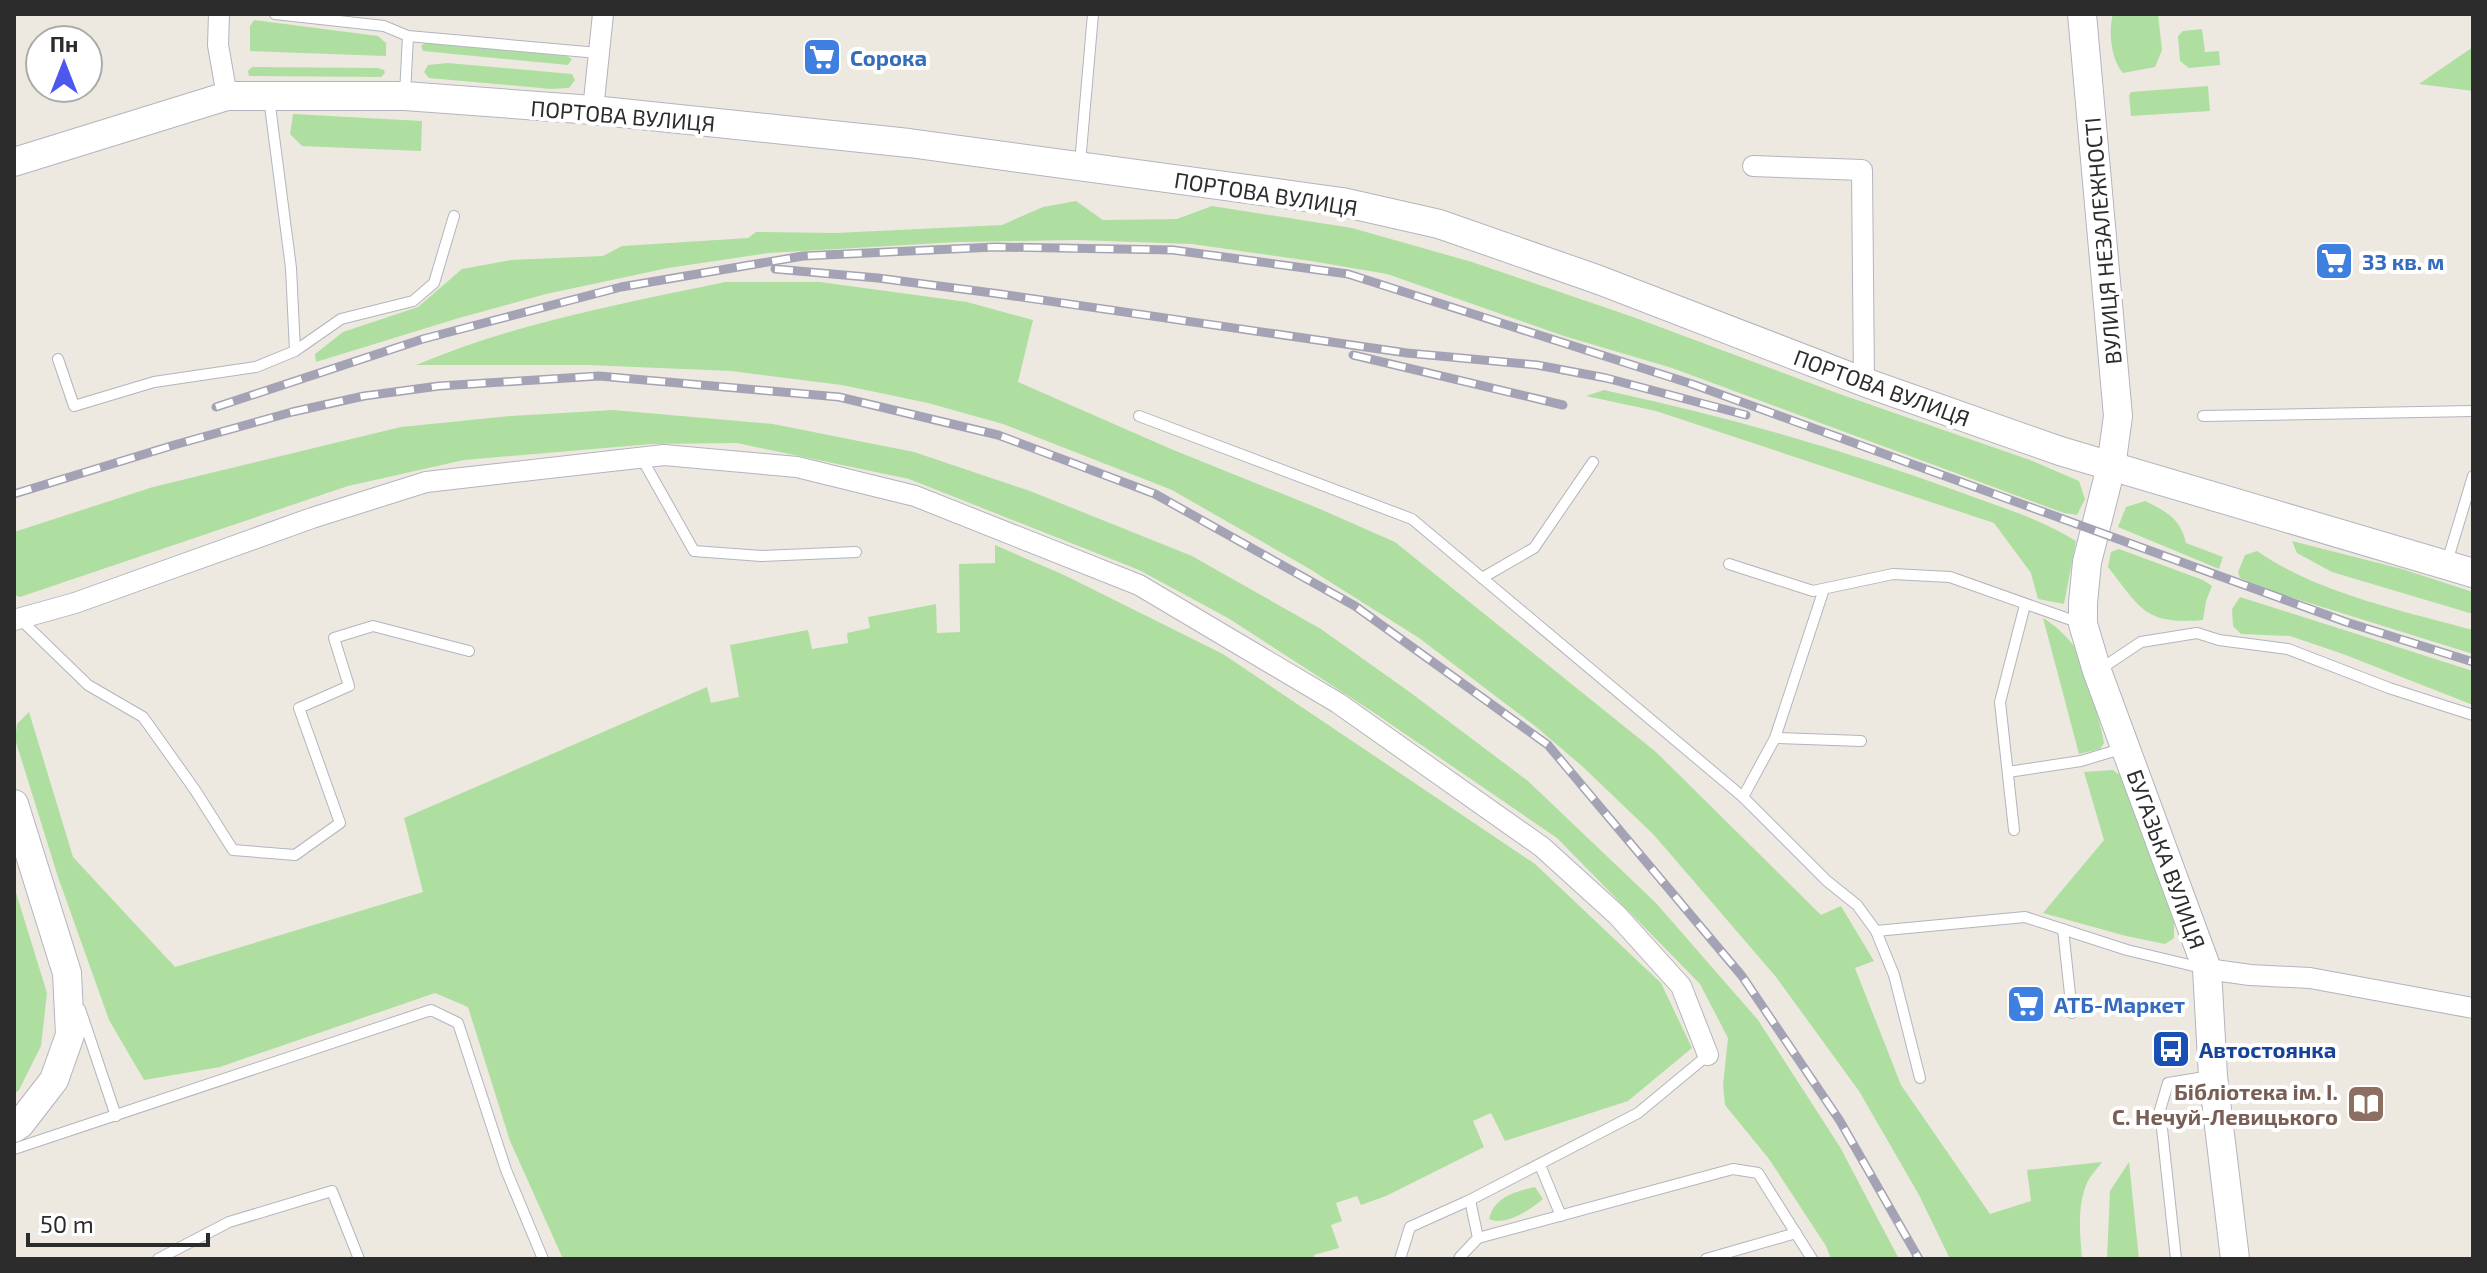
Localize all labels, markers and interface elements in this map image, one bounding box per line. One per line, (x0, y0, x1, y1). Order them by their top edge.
north arrow (24, 24, 104, 104)
text: Пн (50, 30, 78, 56)
supermarket icon: Сорока (801, 36, 843, 78)
place label: Сорока (850, 44, 927, 70)
street label: ПОРТОВА ВУЛИЦЯ (530, 94, 716, 136)
street label: ВУЛИЦЯ НЕЗАЛЕЖНОСТІ (2078, 116, 2126, 366)
street label: ПОРТОВА ВУЛИЦЯ (1173, 166, 1359, 220)
supermarket icon: 33 кв. м (2313, 240, 2355, 282)
place label: 33 кв. м (2362, 248, 2444, 274)
street label: ПОРТОВА ВУЛИЦЯ (1791, 343, 1973, 431)
street label: БУГАЗЬКА ВУЛИЦЯ (2122, 766, 2212, 952)
supermarket icon: АТБ-Маркет (2005, 983, 2047, 1025)
place label: АТБ-Маркет (2054, 991, 2185, 1017)
bus stop icon: Автостоянка (2150, 1028, 2192, 1070)
place label: Автостоянка (2199, 1036, 2336, 1062)
place label: Бібліотека ім. І. С. Нечуй-Левицького (2112, 1078, 2338, 1129)
library icon: Бібліотека ім. І. С. Нечуй-Левицького (2345, 1083, 2387, 1125)
scale bar (28, 1197, 208, 1247)
text: 50 m (40, 1209, 94, 1238)

